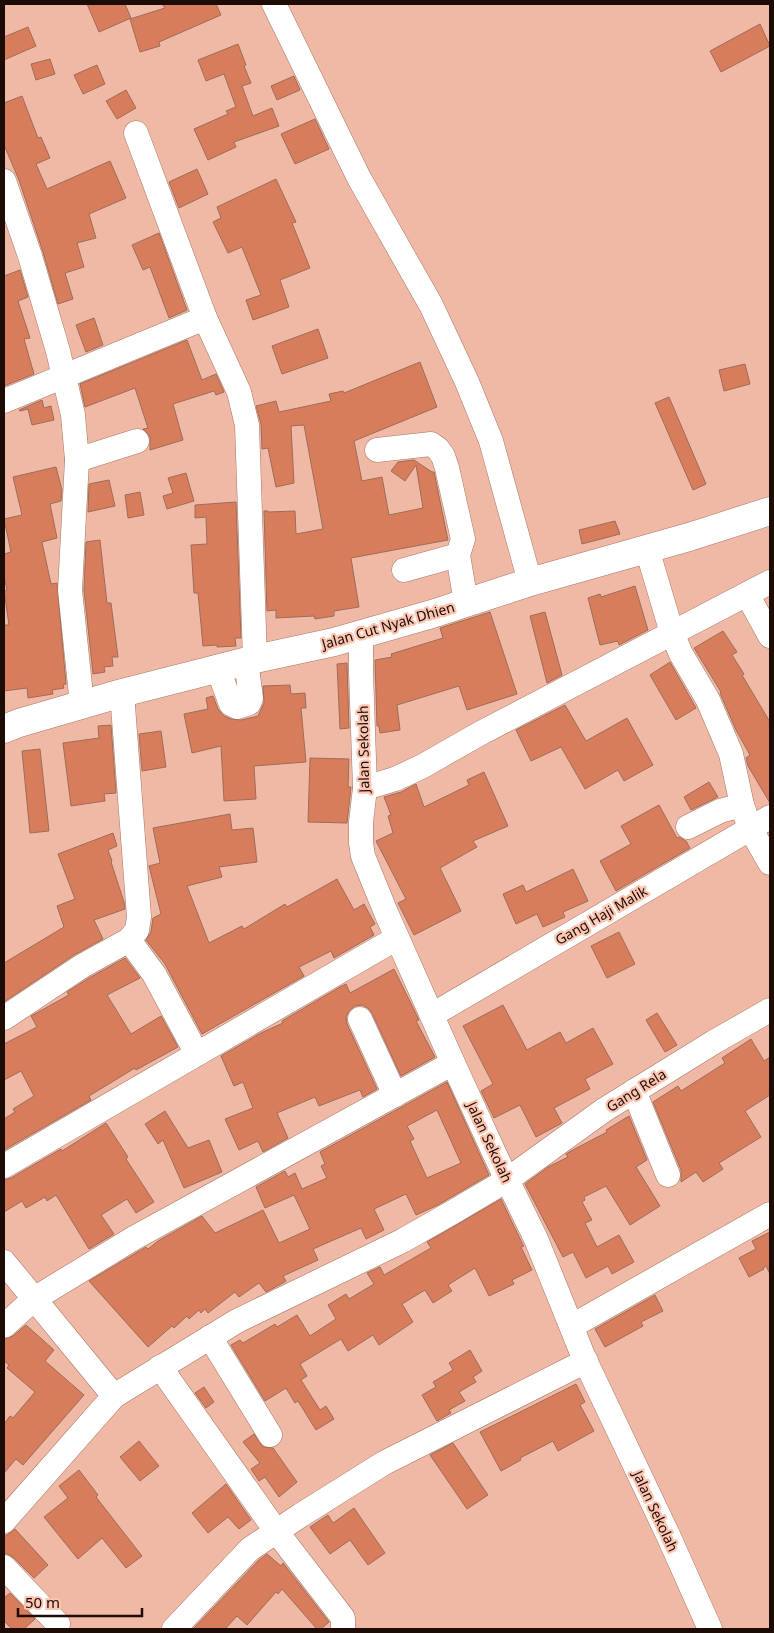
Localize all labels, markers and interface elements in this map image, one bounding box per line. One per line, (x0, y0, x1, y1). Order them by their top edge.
street label: Jalan Cut Nyak Dhien (317, 597, 457, 654)
street label: Jalan Sekolah (353, 705, 373, 795)
street label: Gang Haji Malik (552, 881, 651, 949)
street label: Gang Rela (603, 1064, 669, 1116)
street label: Jalan Sekolah (462, 1097, 517, 1185)
street label: Jalan Sekolah (628, 1466, 683, 1554)
scale bar (18, 1586, 141, 1618)
text: 50 m (25, 1592, 60, 1612)

